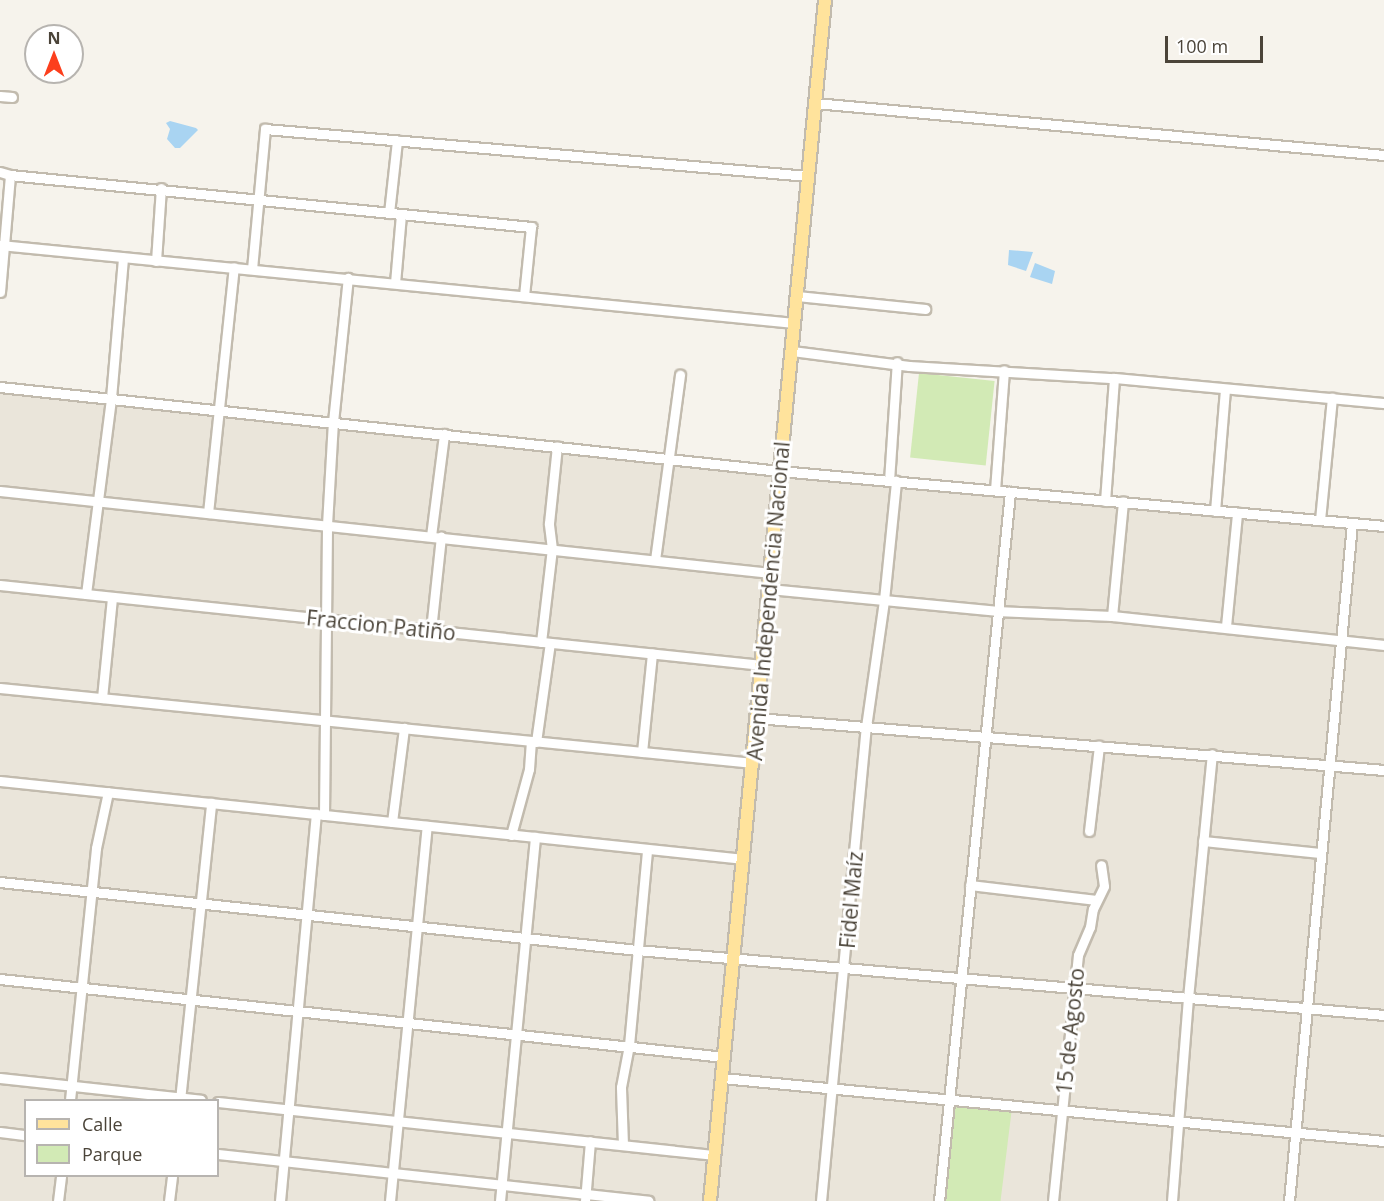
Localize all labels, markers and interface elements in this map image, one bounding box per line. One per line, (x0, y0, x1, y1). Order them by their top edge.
north arrow (24, 24, 84, 84)
scale bar (1168, 24, 1266, 62)
text: N (47, 27, 61, 49)
text: 100 m (1176, 34, 1228, 58)
street label: Avenida Independencia Nacional (742, 441, 794, 761)
street label: Fraccion Patiño (305, 605, 457, 645)
street label: Fidel Maíz (834, 850, 868, 950)
street label: 15 de Agosto (1051, 967, 1089, 1095)
legend (24, 1099, 219, 1177)
text: Calle (82, 1112, 123, 1136)
text: Parque (82, 1142, 142, 1166)

